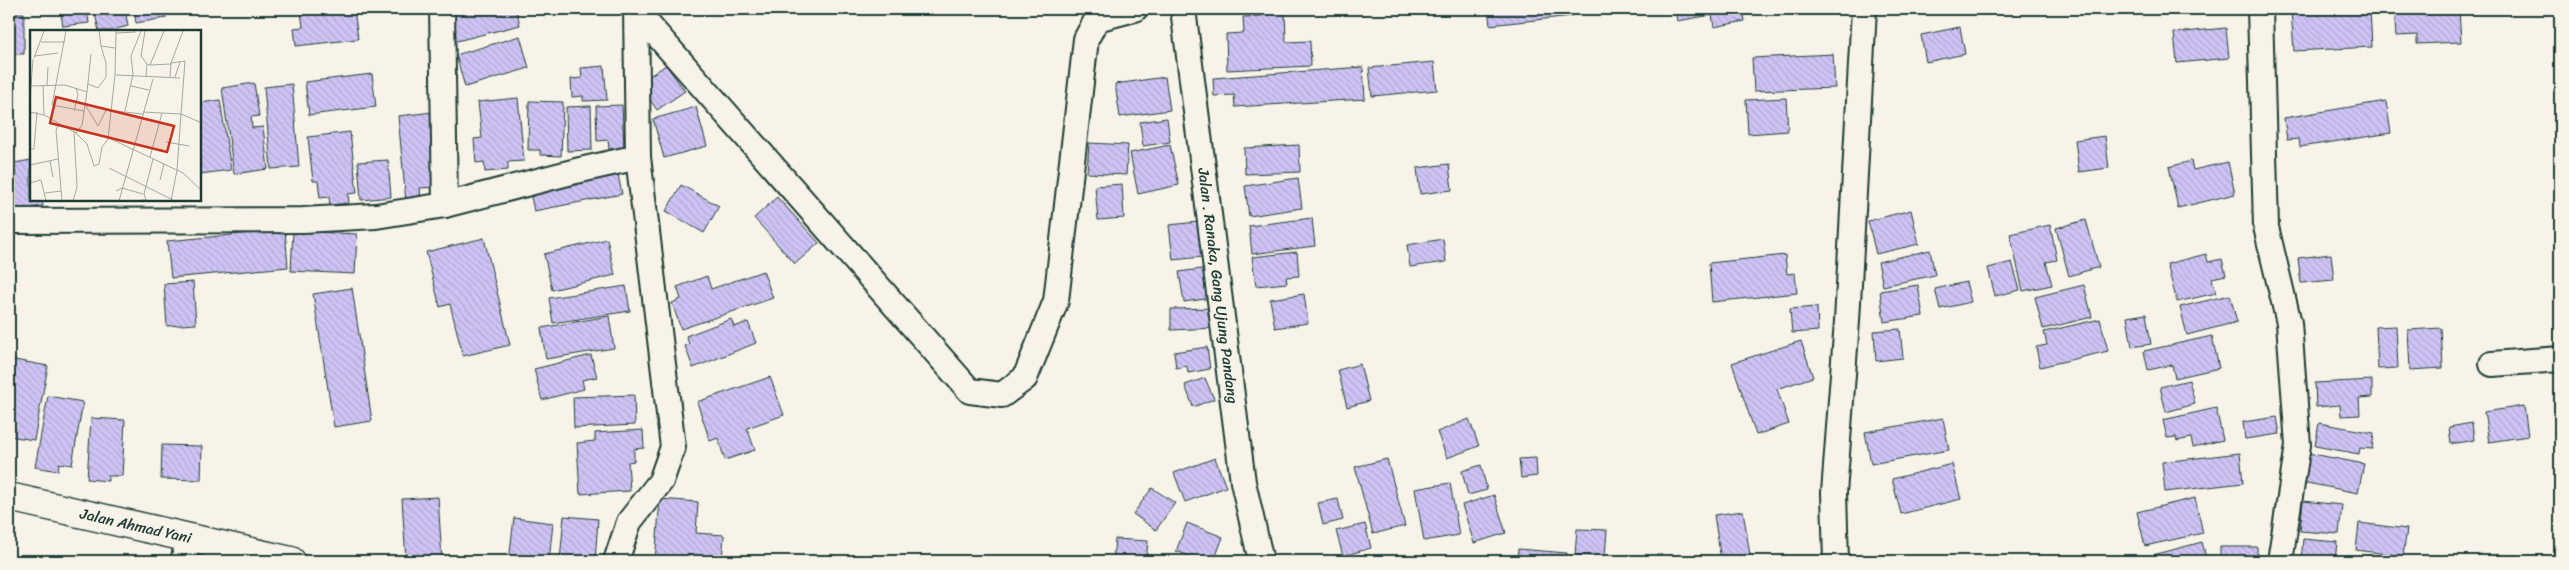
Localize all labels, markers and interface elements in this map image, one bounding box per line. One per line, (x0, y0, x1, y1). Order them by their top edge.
inset map (30, 30, 201, 201)
street label: Jalan . Ranaka, Gang Ujung Pandang (1190, 165, 1246, 406)
street label: Jalan Ahmad Yani (77, 500, 195, 551)

